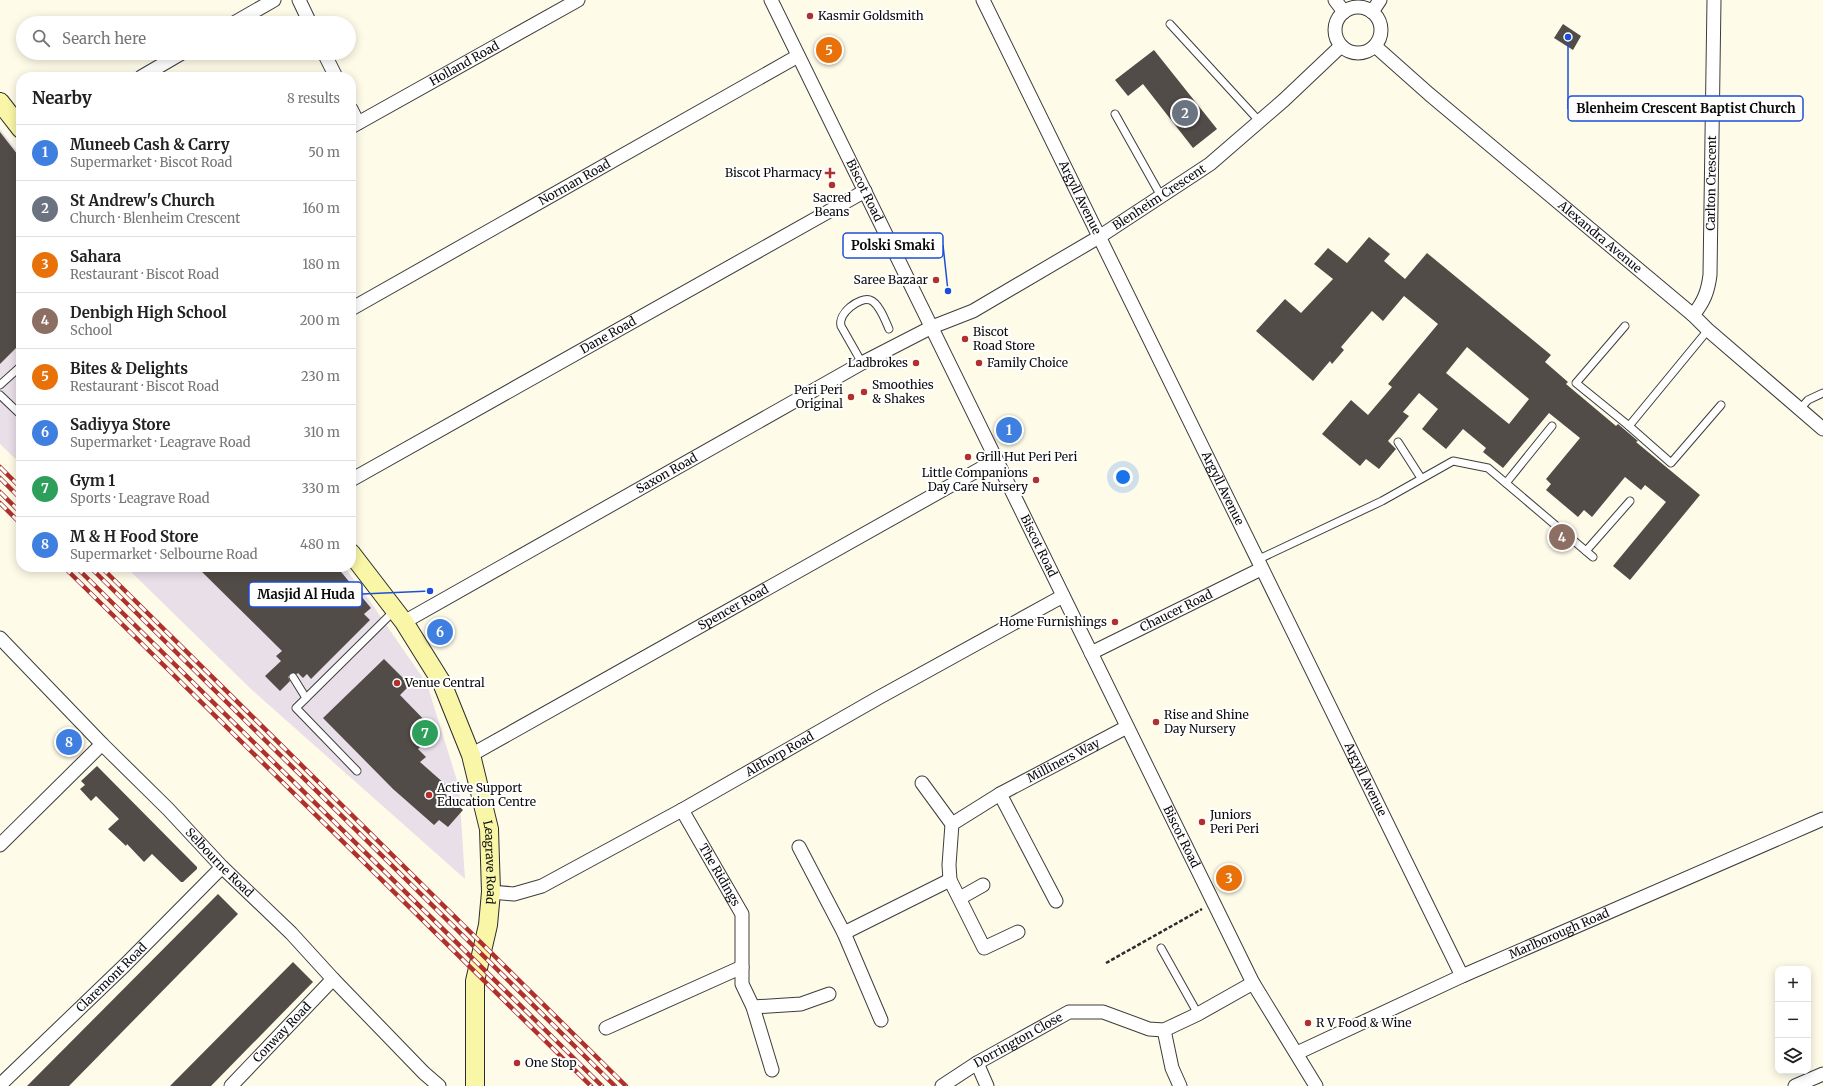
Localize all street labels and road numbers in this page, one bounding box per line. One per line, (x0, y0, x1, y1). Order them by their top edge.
street label: Holland Road (427, 38, 502, 89)
street label: Carlton Crescent (1703, 135, 1719, 231)
street label: Norman Road (536, 156, 613, 208)
street label: Biscot Road (843, 157, 886, 224)
street label: Argyll Avenue (1055, 157, 1105, 237)
street label: Blenheim Crescent (1109, 161, 1209, 233)
street label: Alexandra Avenue (1555, 197, 1645, 276)
street label: Dane Road (577, 313, 638, 357)
street label: Argyll Avenue (1198, 448, 1248, 528)
street label: Saxon Road (633, 450, 700, 496)
street label: Biscot Road (1018, 512, 1061, 579)
street label: Spencer Road (695, 581, 771, 633)
street label: Chaucer Road (1137, 586, 1215, 635)
street label: Althorp Road (742, 728, 816, 780)
street label: Milliners Way (1024, 735, 1102, 785)
street label: Argyll Avenue (1341, 739, 1390, 818)
street label: Biscot Road (1160, 803, 1203, 870)
street label: Leagrave Road (480, 819, 499, 905)
street label: Selbourne Road (183, 825, 257, 900)
street label: The Ridings (696, 841, 744, 909)
street label: Marlborough Road (1506, 905, 1611, 962)
street label: Claremont Road (73, 939, 150, 1015)
street label: Conway Road (249, 999, 314, 1065)
street label: Dorrington Close (971, 1009, 1065, 1070)

